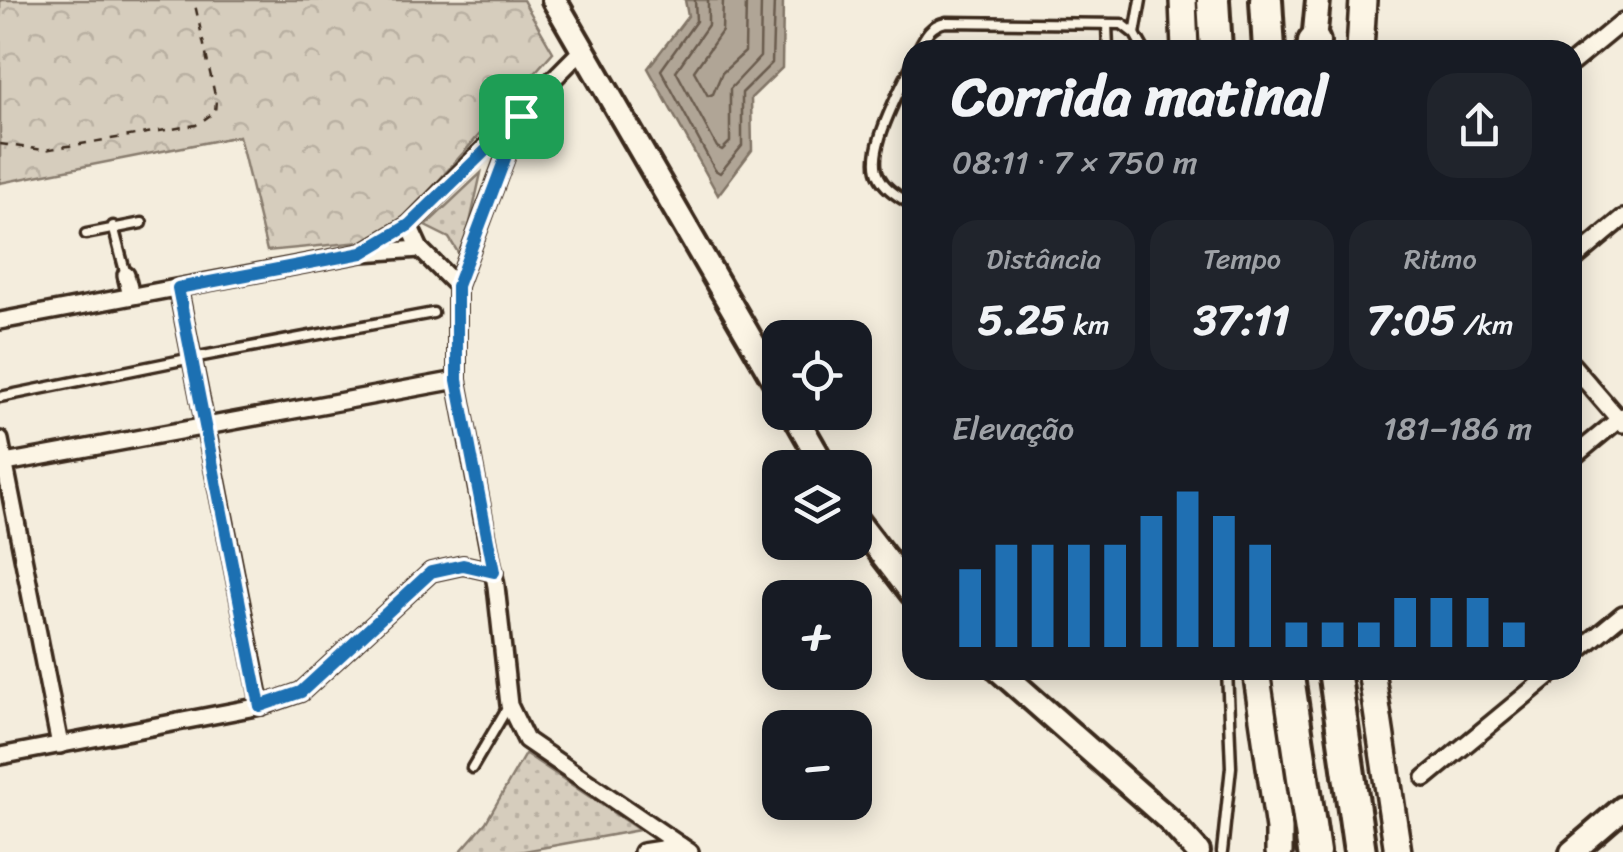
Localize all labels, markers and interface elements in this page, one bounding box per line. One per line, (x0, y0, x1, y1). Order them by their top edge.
text: Corrida matinal (952, 48, 1328, 145)
button: share (1427, 73, 1532, 178)
pin (479, 74, 564, 159)
icon: arrive (494, 89, 549, 144)
text: 08:11 · 7 × 750 m (952, 134, 1198, 191)
text: Distância (986, 234, 1101, 283)
text: Tempo (1203, 234, 1281, 283)
text: Ritmo (1404, 234, 1477, 283)
text: 5.25 (978, 283, 1066, 357)
text: 37:11 (1194, 283, 1290, 357)
text: 7:05 (1367, 283, 1456, 357)
text: km (1066, 300, 1110, 349)
text: /km (1456, 300, 1514, 349)
map controls (762, 320, 872, 820)
button: locate (762, 320, 872, 430)
text: Elevação (952, 400, 1074, 457)
text: 181–186 m (1383, 400, 1532, 457)
button: layers (762, 450, 872, 560)
button: + (762, 580, 872, 690)
button: − (762, 710, 872, 820)

